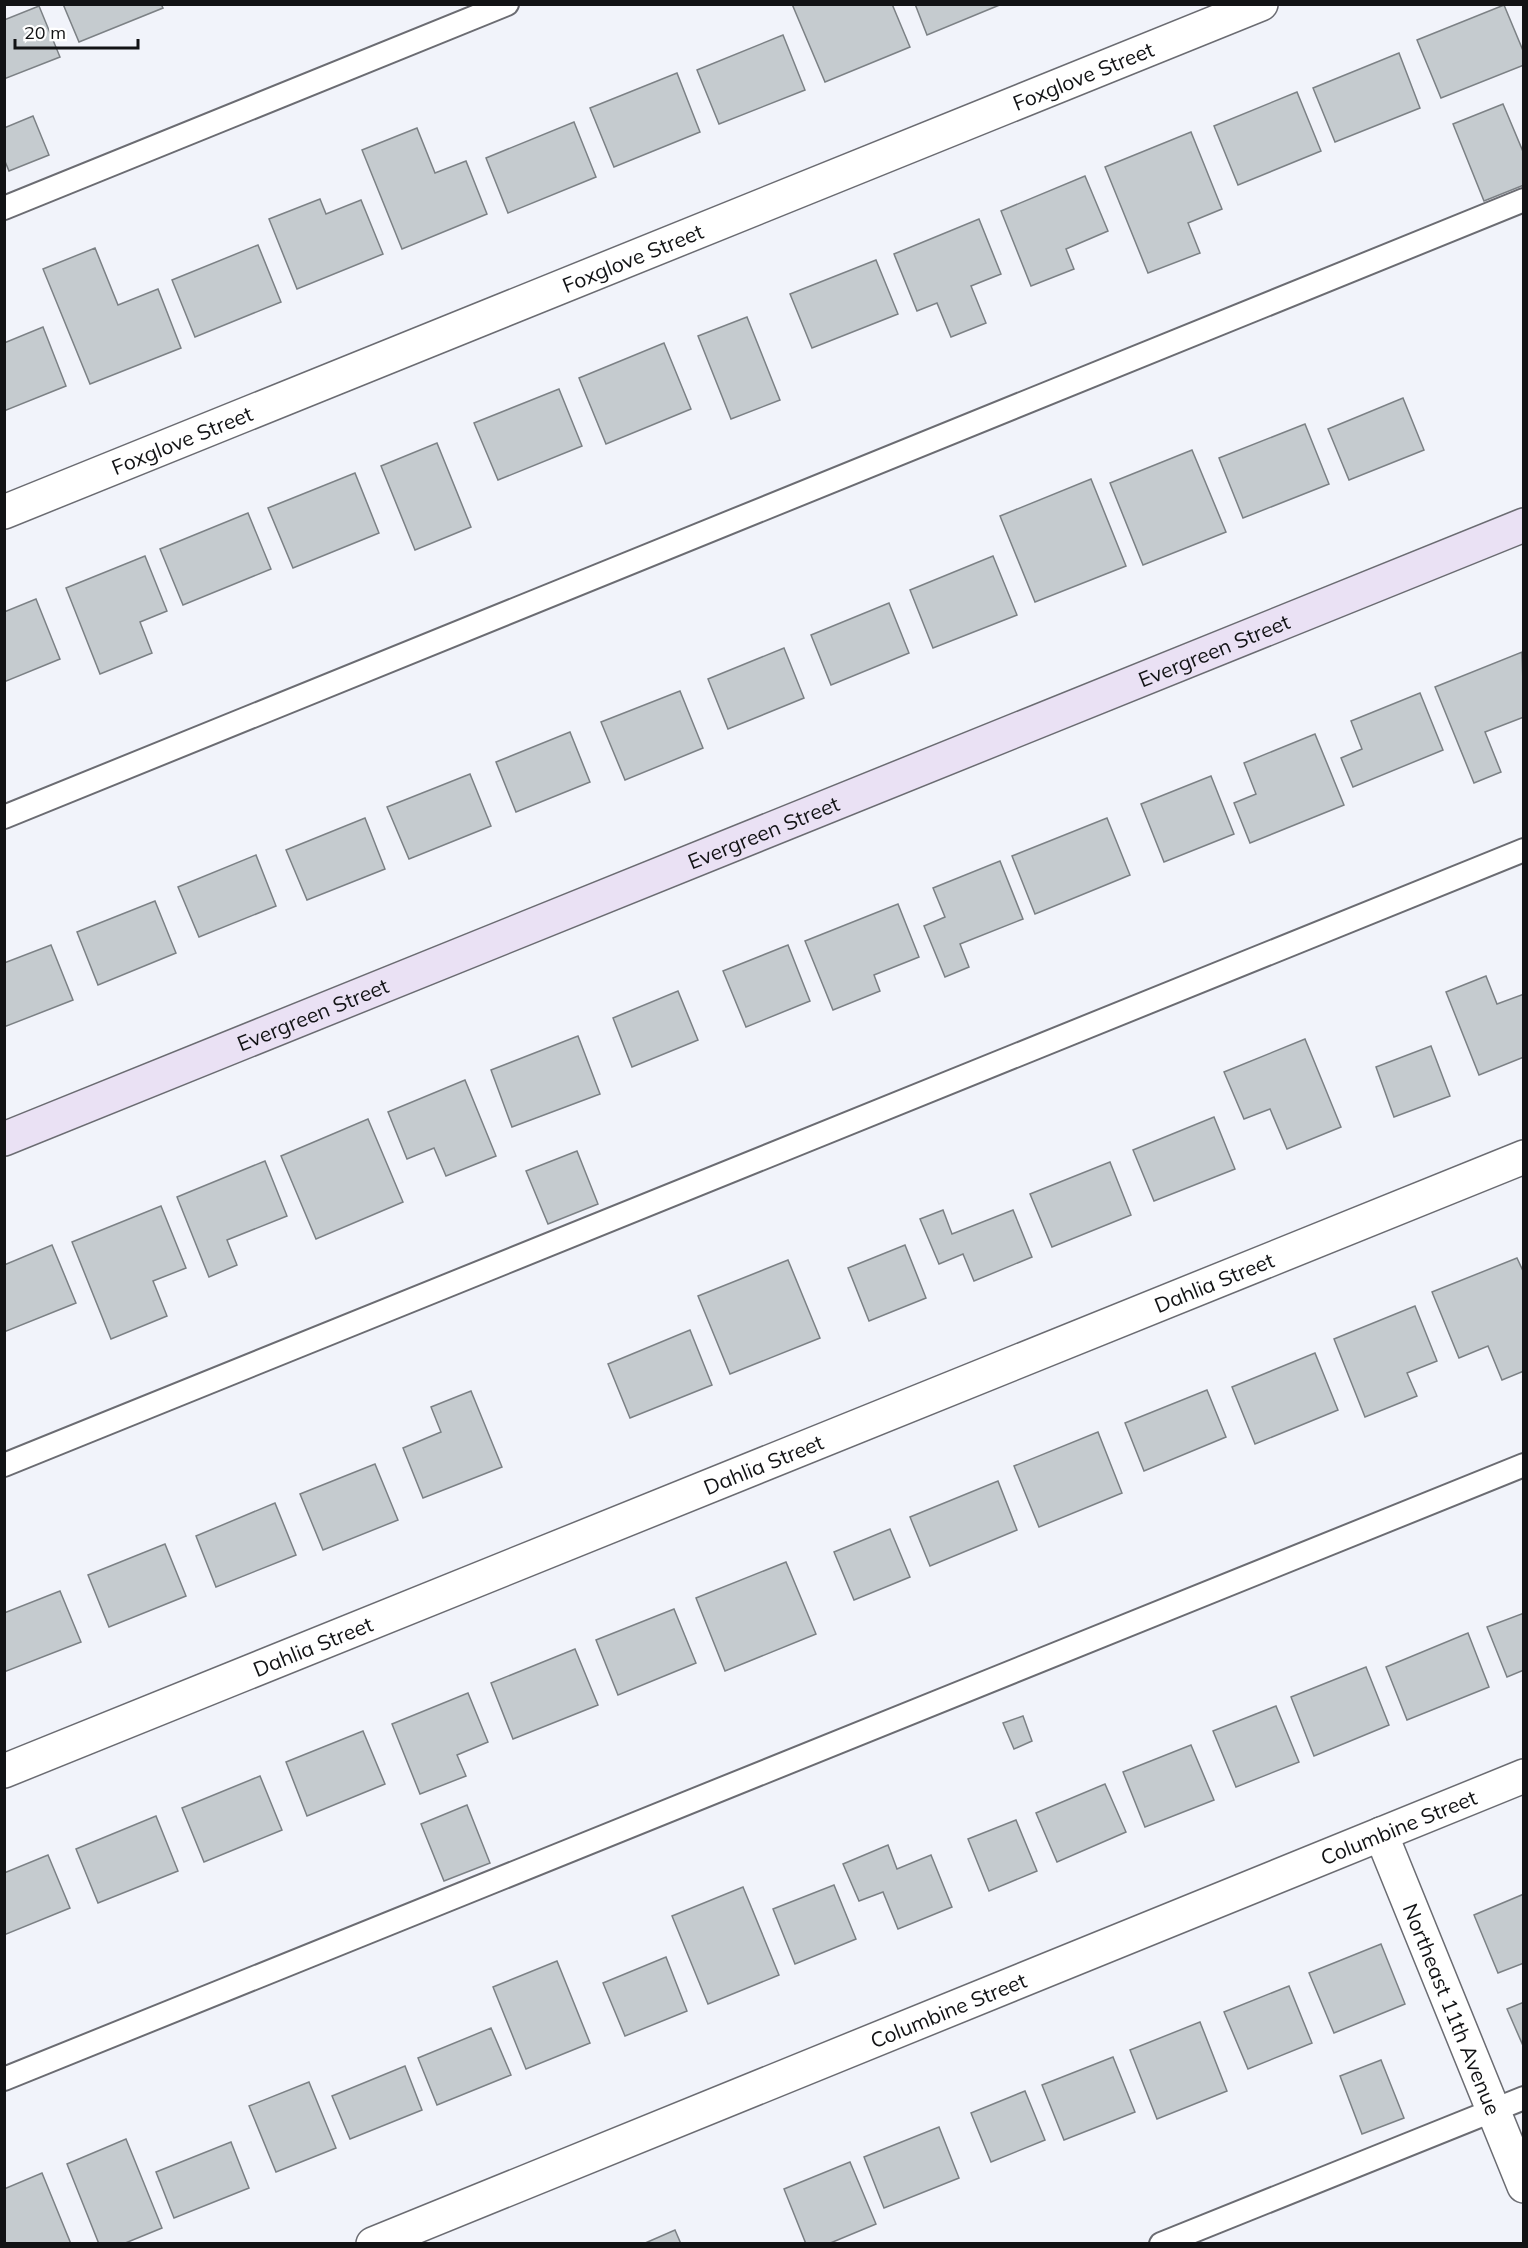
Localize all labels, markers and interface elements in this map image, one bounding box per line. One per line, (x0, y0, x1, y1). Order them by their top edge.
scale bar (15, 12, 138, 50)
text: 20 m (24, 21, 66, 44)
street label: Foxglove Street (1009, 36, 1157, 116)
street label: Foxglove Street (558, 218, 707, 298)
street label: Foxglove Street (108, 400, 256, 480)
street label: Evergreen Street (1134, 608, 1294, 692)
street label: Evergreen Street (684, 790, 843, 874)
street label: Evergreen Street (233, 972, 392, 1056)
street label: Dahlia Street (1150, 1246, 1278, 1318)
street label: Dahlia Street (700, 1428, 827, 1500)
street label: Dahlia Street (249, 1610, 376, 1682)
street label: Columbine Street (1317, 1784, 1480, 1870)
street label: Northeast 11th Avenue (1397, 1899, 1507, 2119)
street label: Columbine Street (866, 1967, 1030, 2053)

